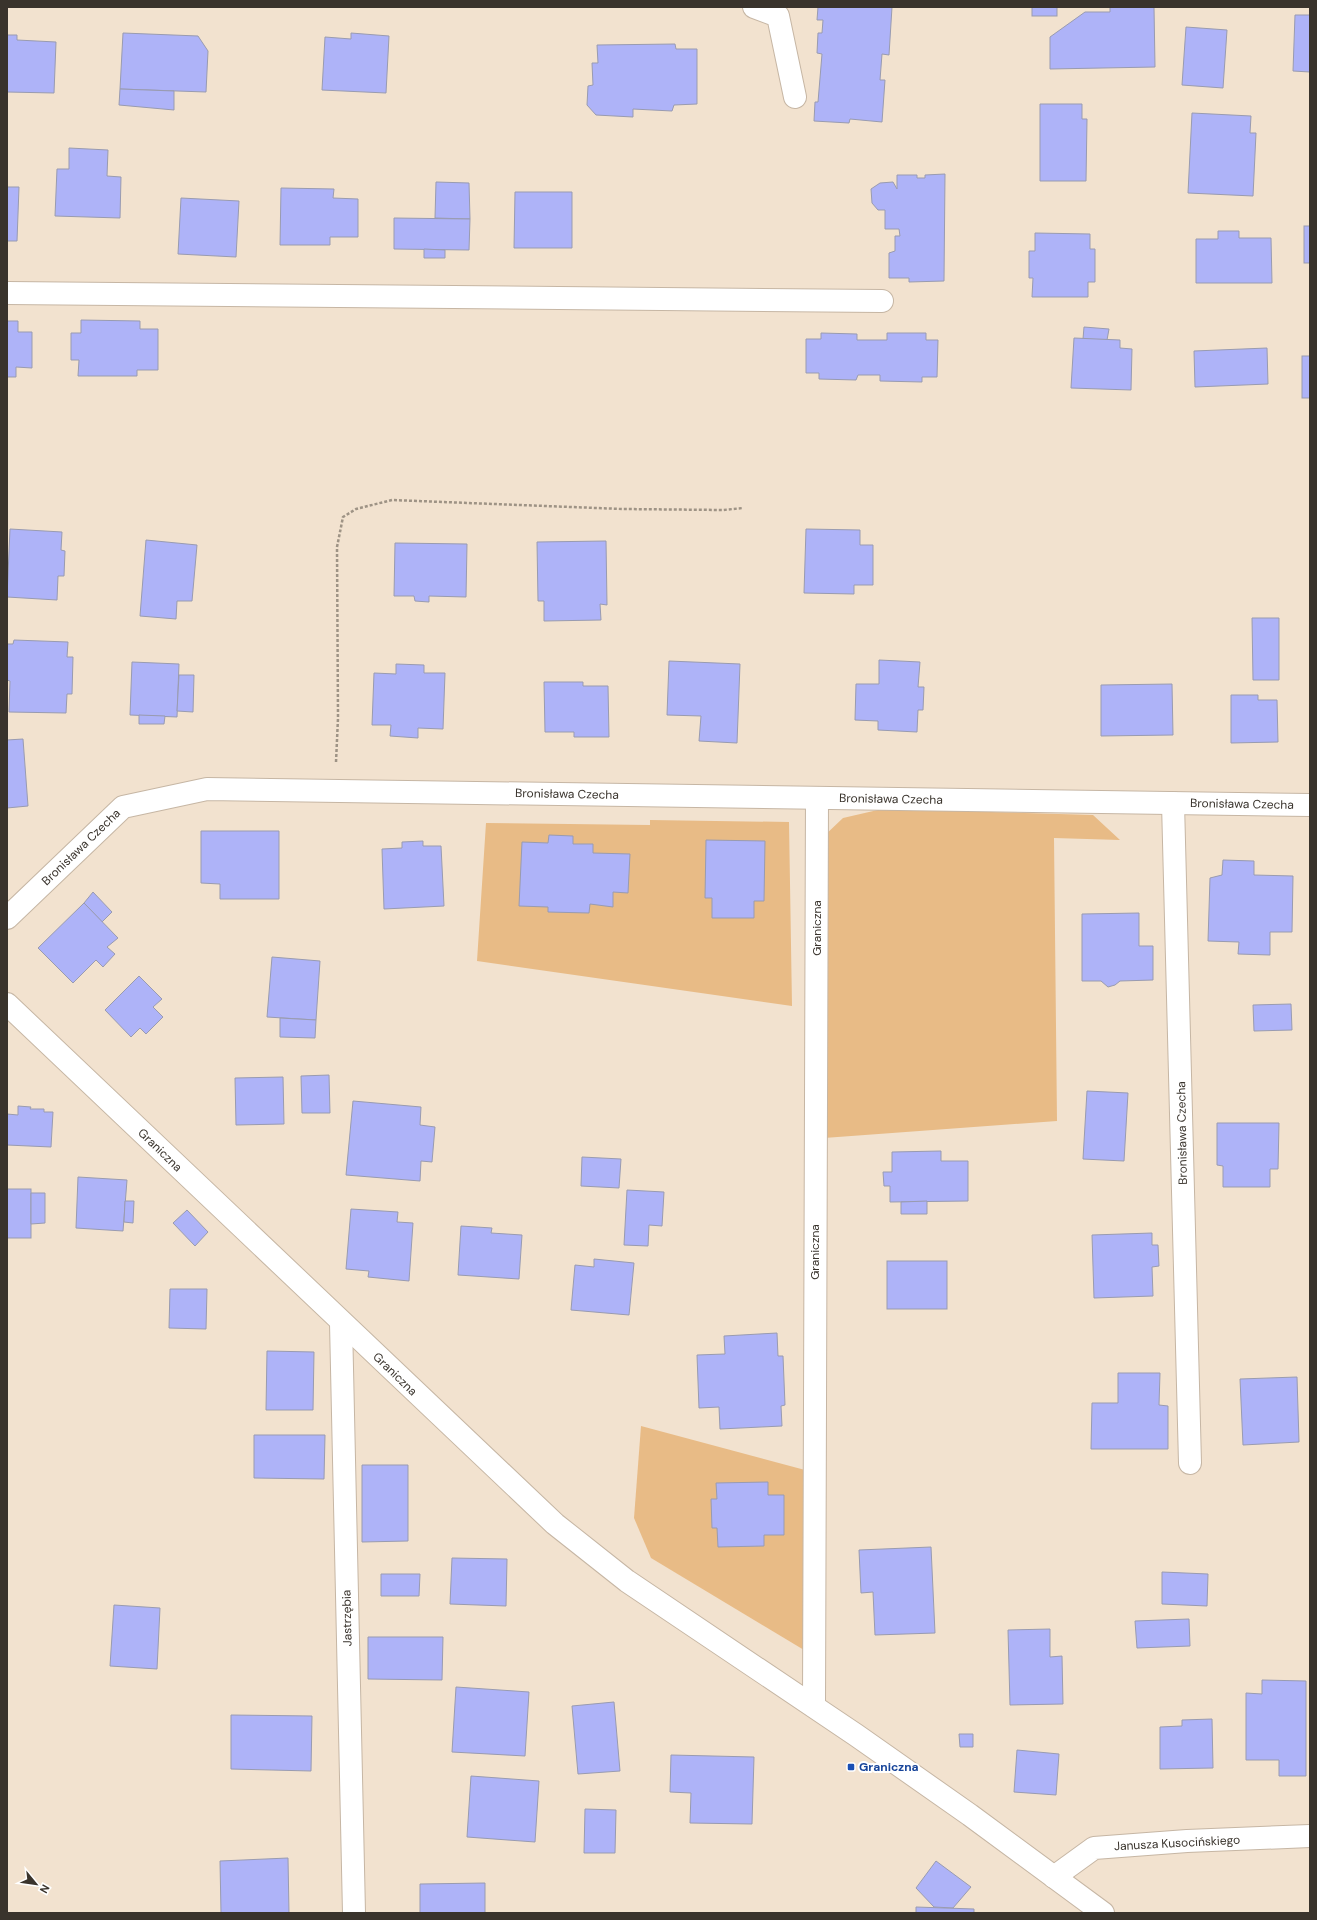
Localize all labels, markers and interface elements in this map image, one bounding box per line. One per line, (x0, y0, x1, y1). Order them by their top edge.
street label: Bronisława Czecha (515, 785, 619, 803)
street label: Bronisława Czecha (839, 790, 943, 808)
street label: Bronisława Czecha (1190, 795, 1294, 813)
street label: Bronisława Czecha (38, 805, 124, 889)
street label: Graniczna (809, 900, 825, 956)
street label: Bronisława Czecha (1173, 1081, 1191, 1185)
street label: Graniczna (134, 1125, 186, 1175)
street label: Graniczna (807, 1224, 823, 1280)
street label: Graniczna (369, 1349, 421, 1399)
street label: Jastrzębia (339, 1590, 355, 1646)
place label: Graniczna (859, 1759, 919, 1775)
marker: Graniczna (846, 1762, 856, 1772)
street label: Janusza Kusocińskiego (1114, 1832, 1240, 1854)
north arrow (16, 1864, 56, 1904)
text: N (37, 1882, 53, 1896)

